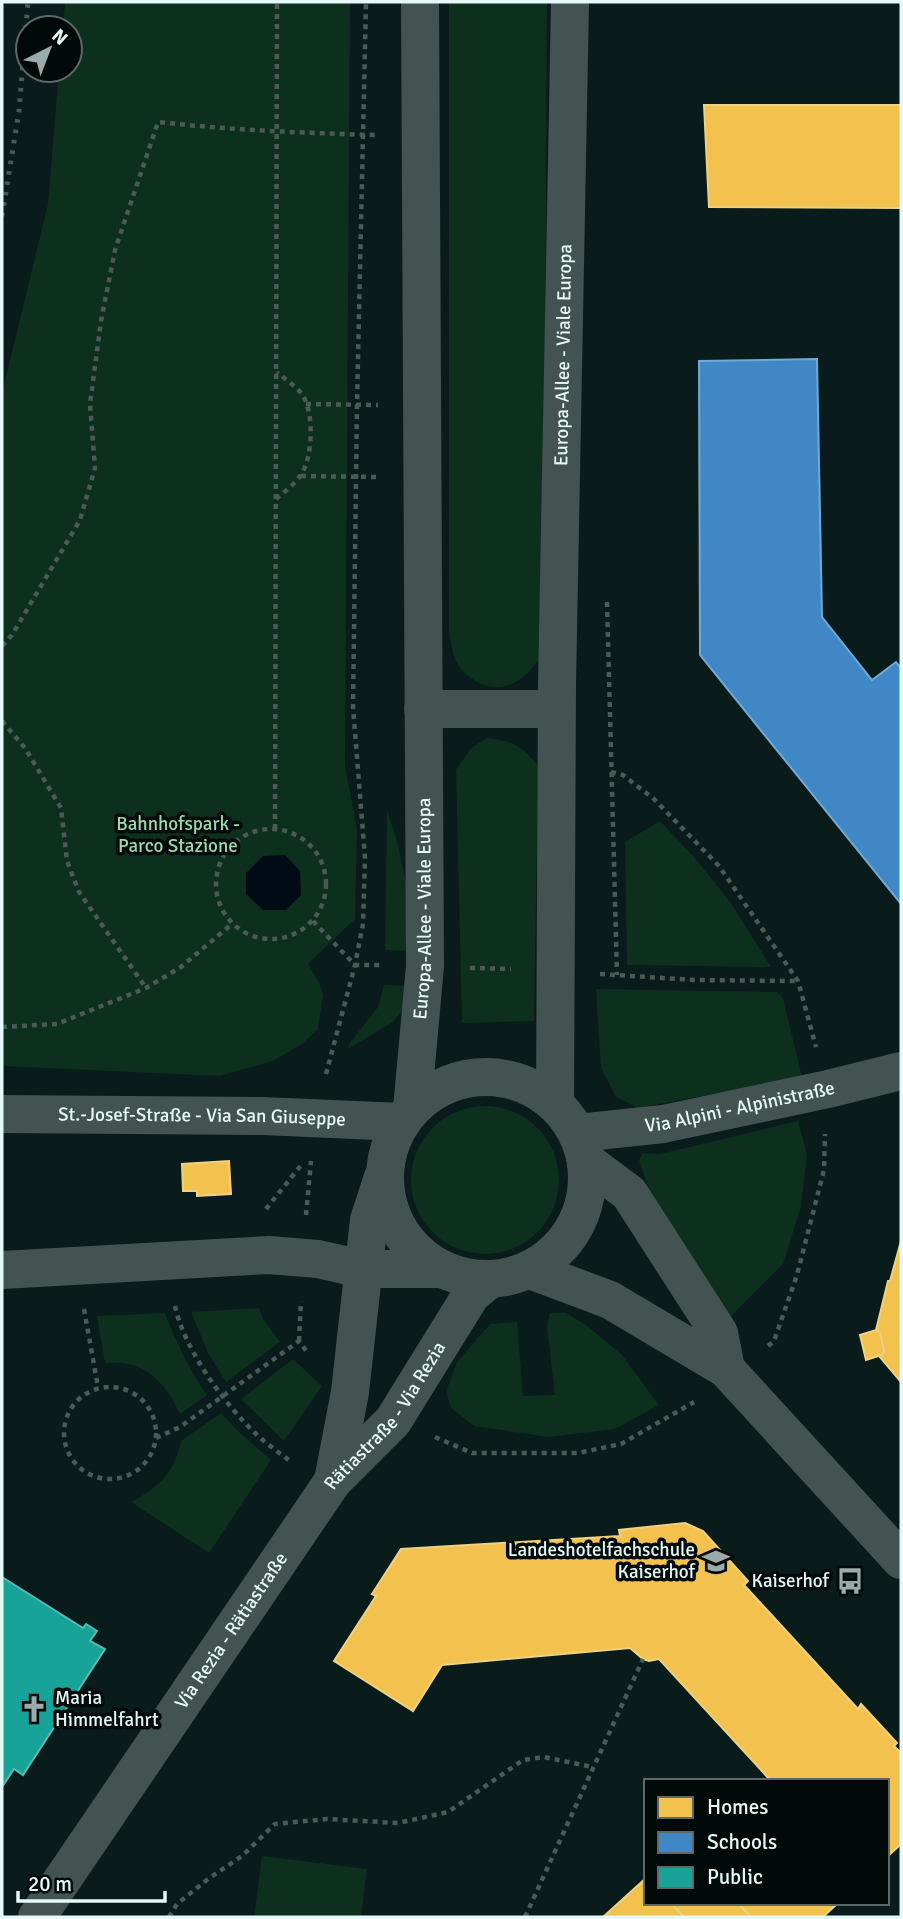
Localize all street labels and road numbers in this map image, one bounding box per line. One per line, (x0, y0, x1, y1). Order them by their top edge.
street label: Europa-Allee - Viale Europa (549, 244, 577, 466)
street label: Europa-Allee - Viale Europa (408, 797, 437, 1021)
street label: Via Alpini - Alpinistraße (644, 1076, 837, 1138)
street label: St.-Josef-Straße - Via San Giuseppe (58, 1102, 346, 1132)
street label: Rätiastraße - Via Rezia (319, 1337, 451, 1494)
street label: Via Rezia - Rätiastraße (170, 1548, 293, 1714)

